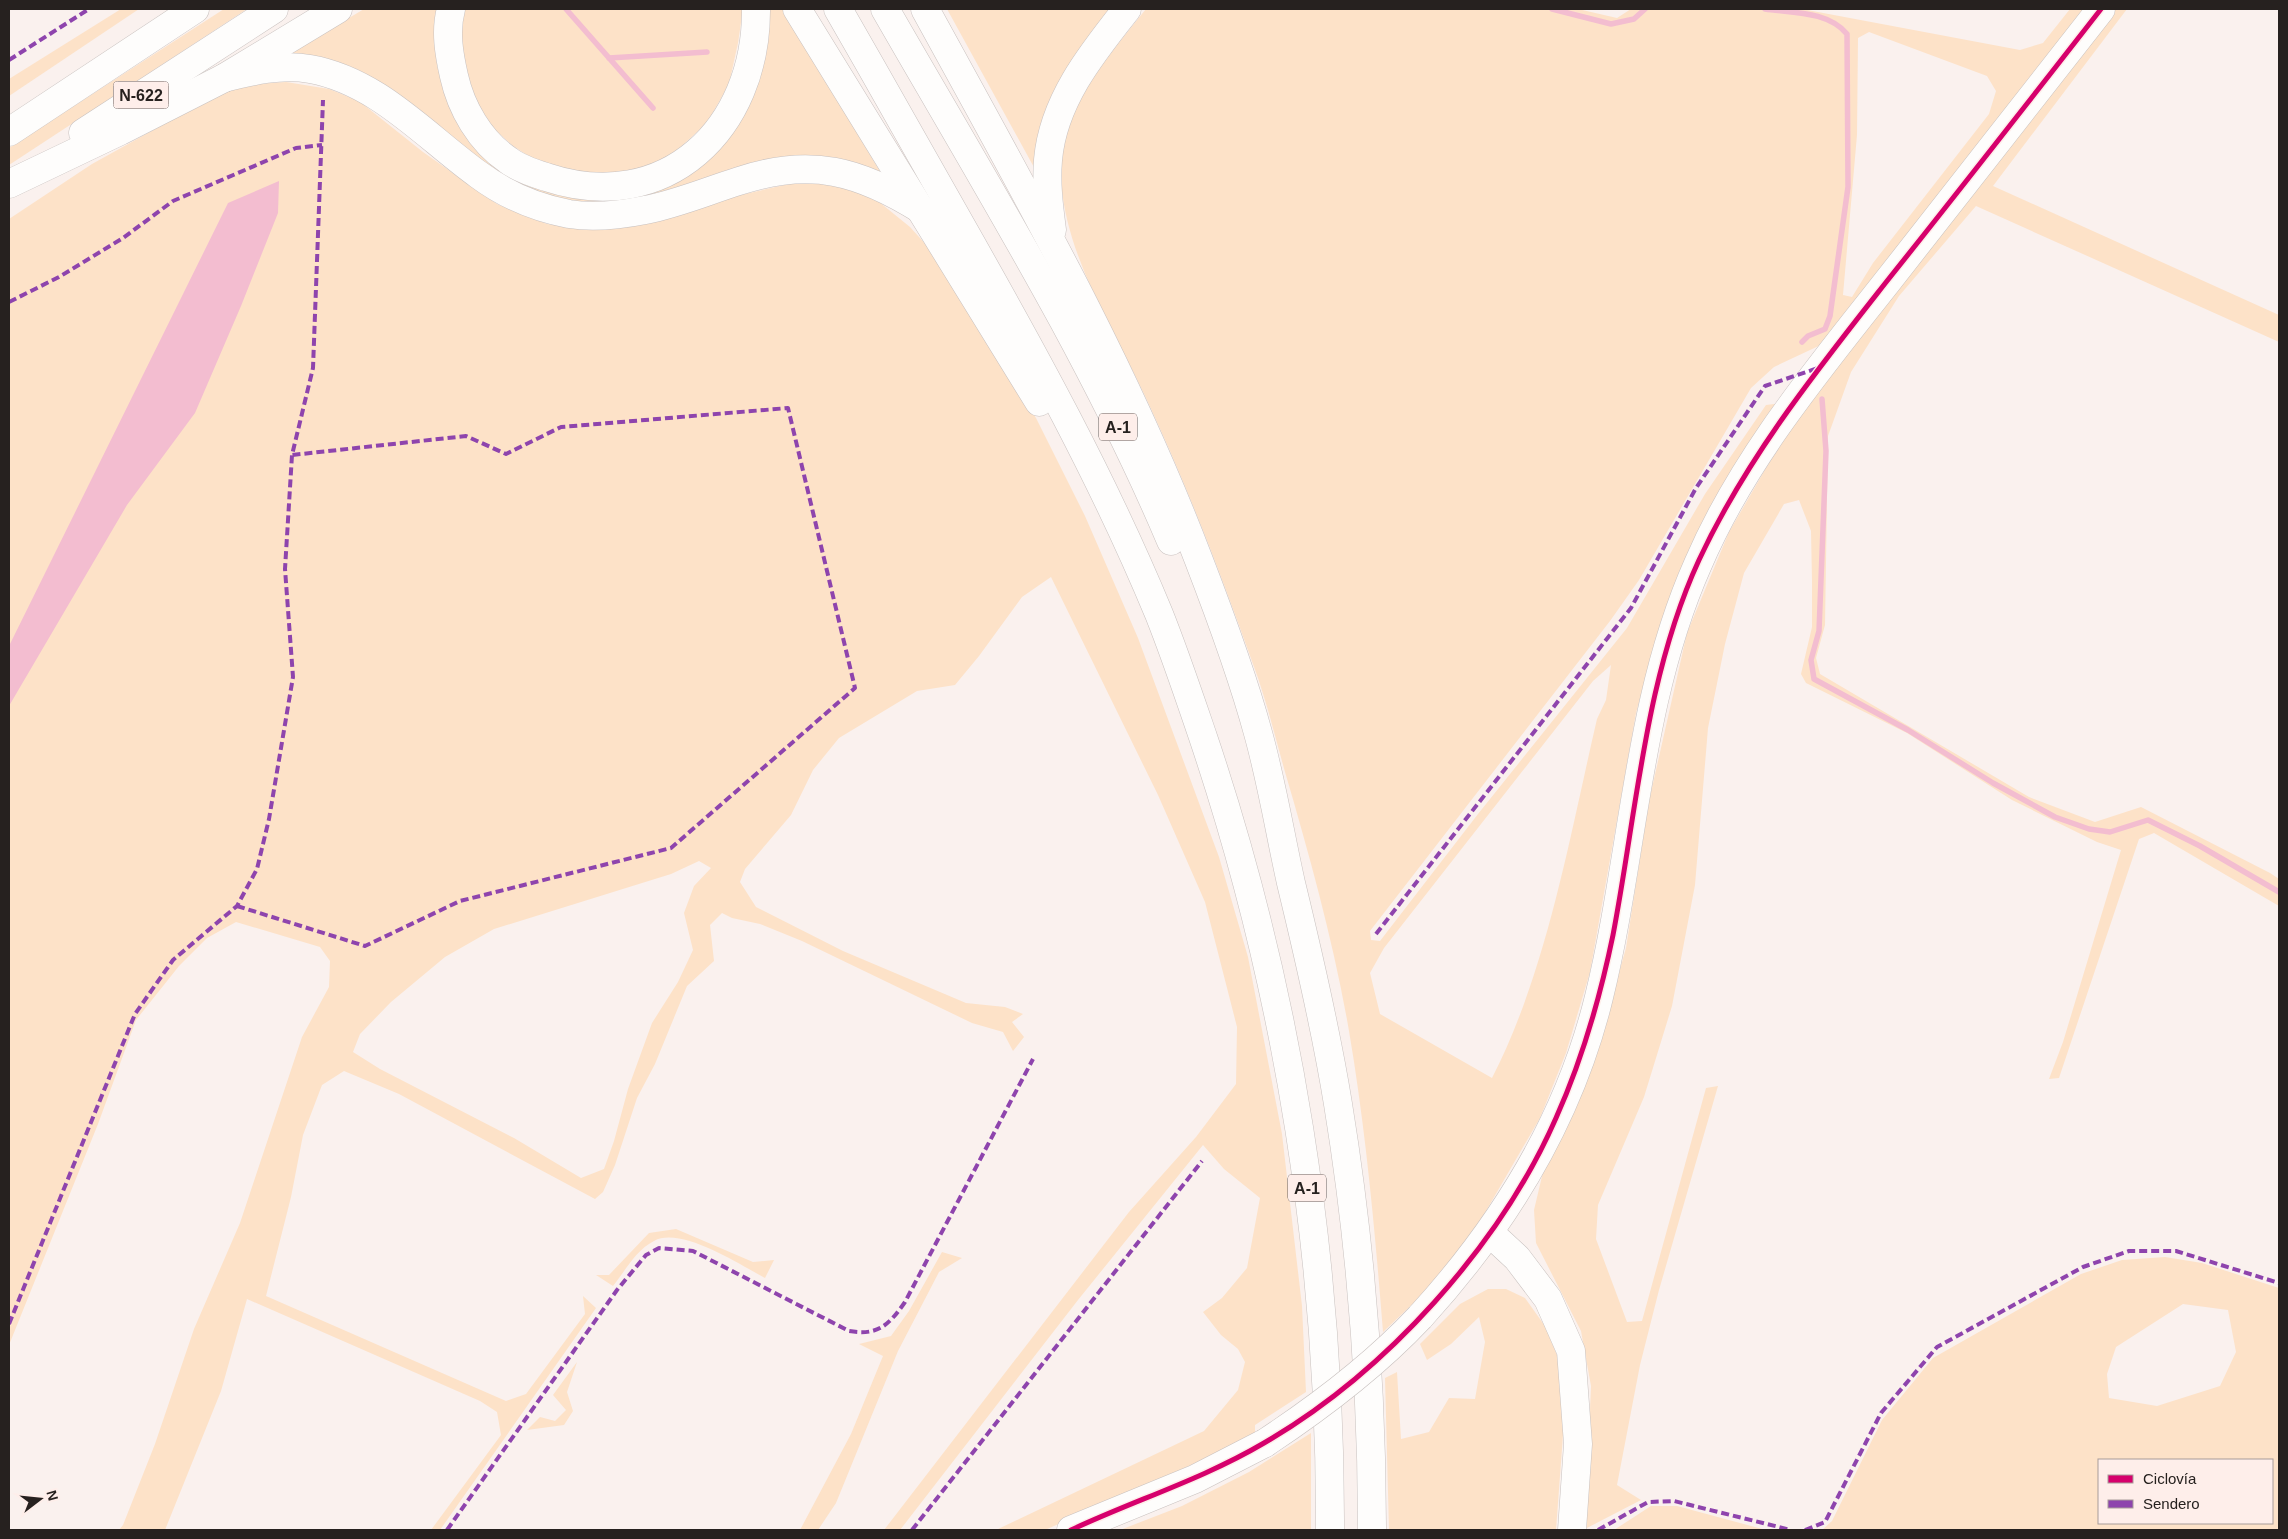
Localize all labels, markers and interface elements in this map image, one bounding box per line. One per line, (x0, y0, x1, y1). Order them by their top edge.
road number: N-622 (114, 82, 168, 108)
road number: A-1 (1099, 414, 1137, 441)
road number: A-1 (1288, 1174, 1326, 1202)
legend (2098, 1459, 2273, 1524)
text: Ciclovía (2143, 1470, 2197, 1487)
north arrow (15, 1474, 65, 1524)
text: N (43, 1488, 62, 1502)
text: Sendero (2143, 1495, 2200, 1512)

